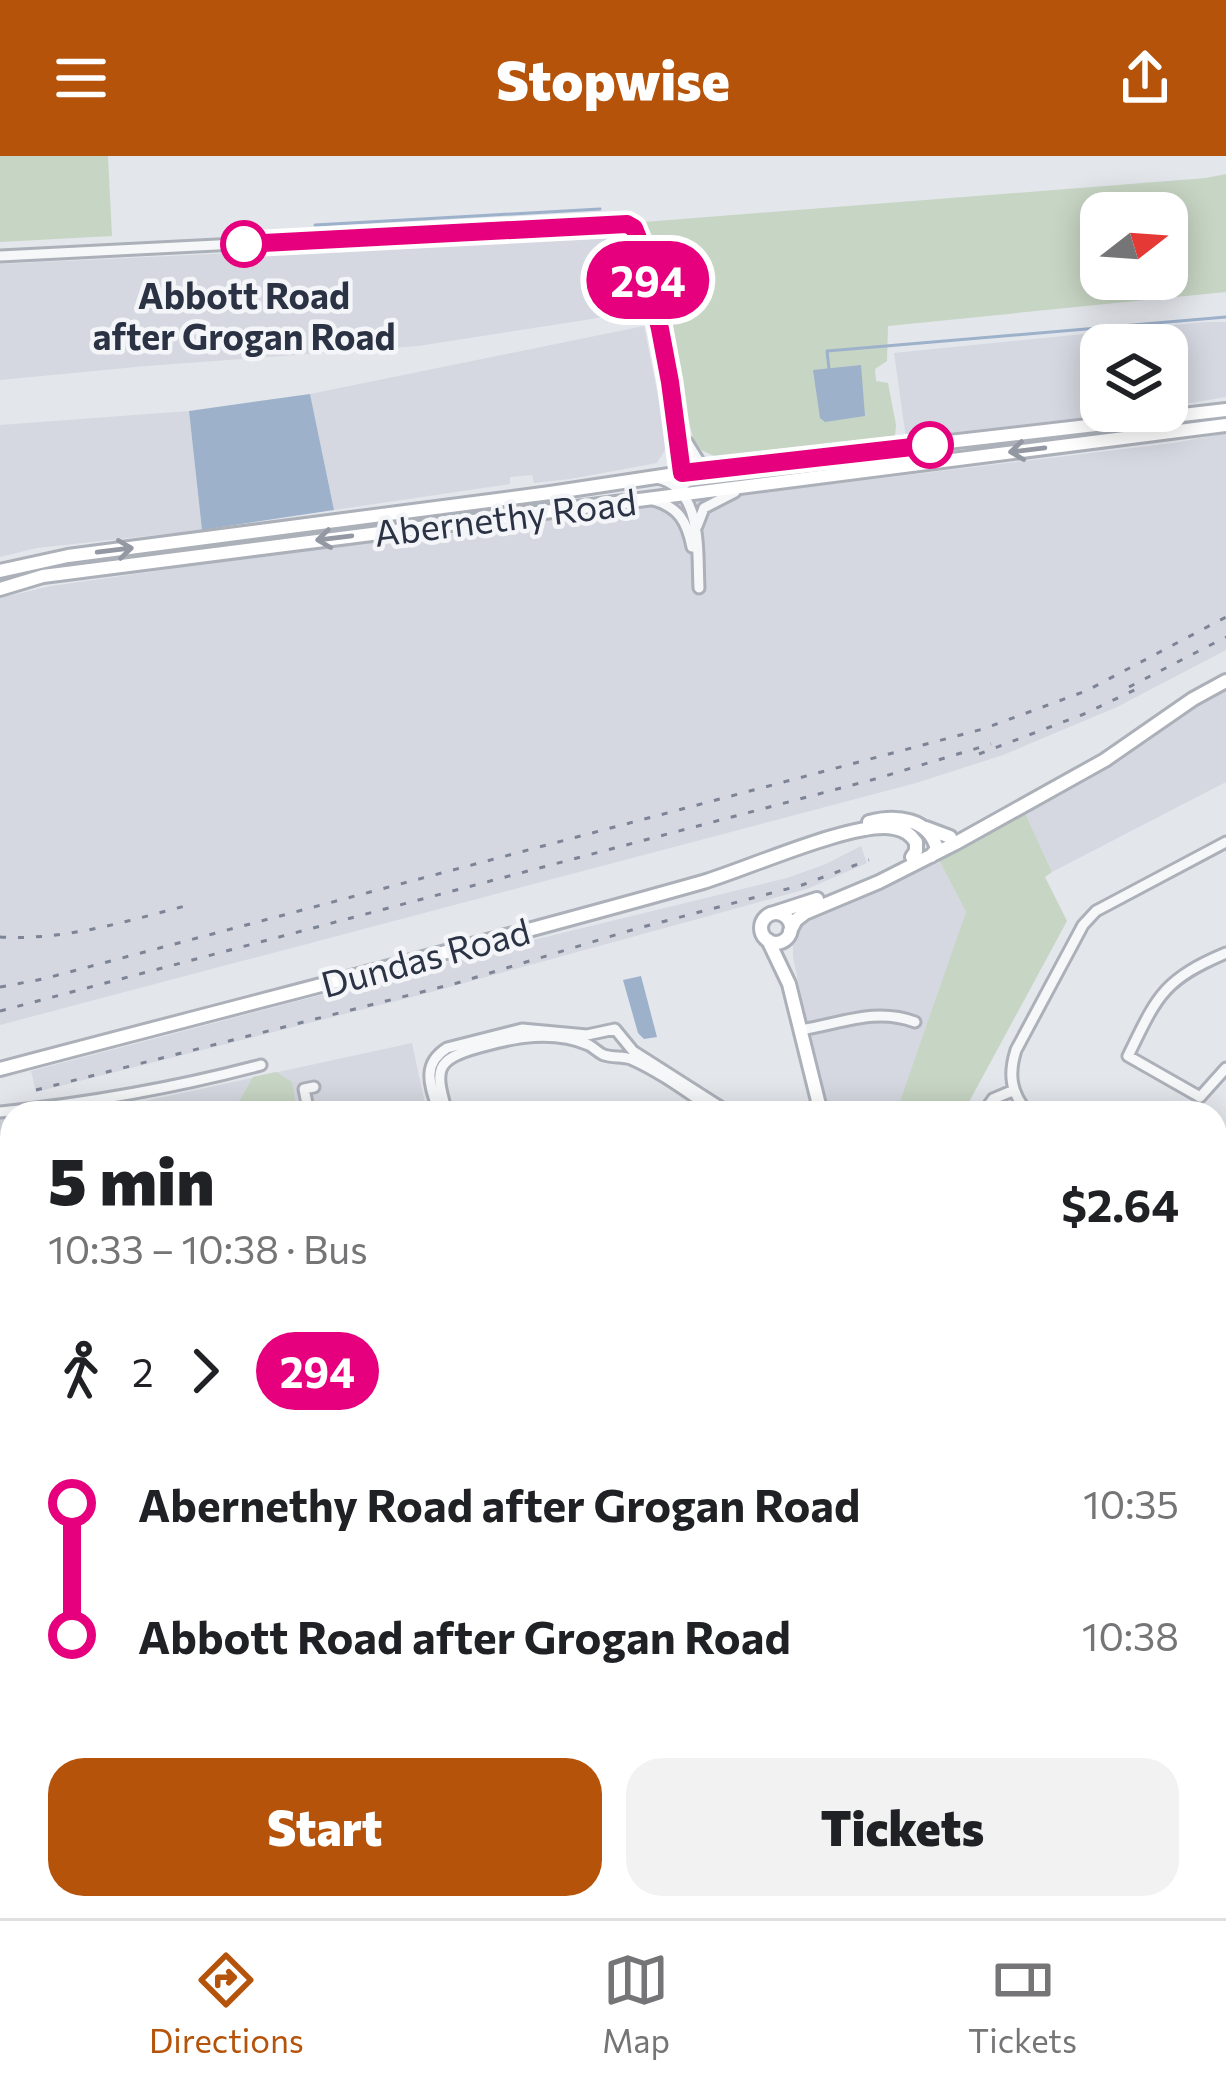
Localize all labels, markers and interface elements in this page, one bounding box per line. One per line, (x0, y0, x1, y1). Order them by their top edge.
icon: menu (48, 45, 114, 111)
text: Stopwise (496, 45, 730, 111)
icon: share (1112, 45, 1178, 111)
north arrow (1080, 192, 1188, 300)
map controls (1080, 192, 1188, 432)
marker: Abbott Road after Grogan Road (222, 222, 266, 266)
line badge: 294 (579, 241, 717, 319)
text: 294 (610, 254, 686, 306)
place label: Abbott Road after Grogan Road (92, 272, 396, 357)
button: layers (1080, 324, 1188, 432)
unlabelled marker (908, 423, 952, 467)
one-way arrow (1008, 439, 1047, 461)
street label: Abernethy Road (372, 478, 638, 554)
one-way arrow (316, 527, 355, 550)
one-way arrow (95, 538, 134, 561)
street label: Dundas Road (316, 907, 534, 1005)
text: 5 min (48, 1138, 215, 1219)
text: $2.64 (1061, 1176, 1179, 1231)
text: 10:33 – 10:38 · Bus (48, 1224, 368, 1272)
icon: walk (48, 1338, 114, 1404)
icon: forward (172, 1338, 238, 1404)
text: 294 (280, 1345, 355, 1397)
text: 2 (132, 1347, 154, 1395)
text: Abernethy Road after Grogan Road (138, 1476, 860, 1531)
text: 10:35 (1083, 1479, 1179, 1527)
text: Abbott Road after Grogan Road (138, 1608, 791, 1663)
text: 10:38 (1082, 1611, 1179, 1659)
button: Start (48, 1758, 602, 1896)
button: Tickets (626, 1758, 1179, 1896)
tab: Directions (149, 1947, 304, 2060)
tab: Map (602, 1947, 670, 2060)
tab: Tickets (968, 1947, 1077, 2060)

